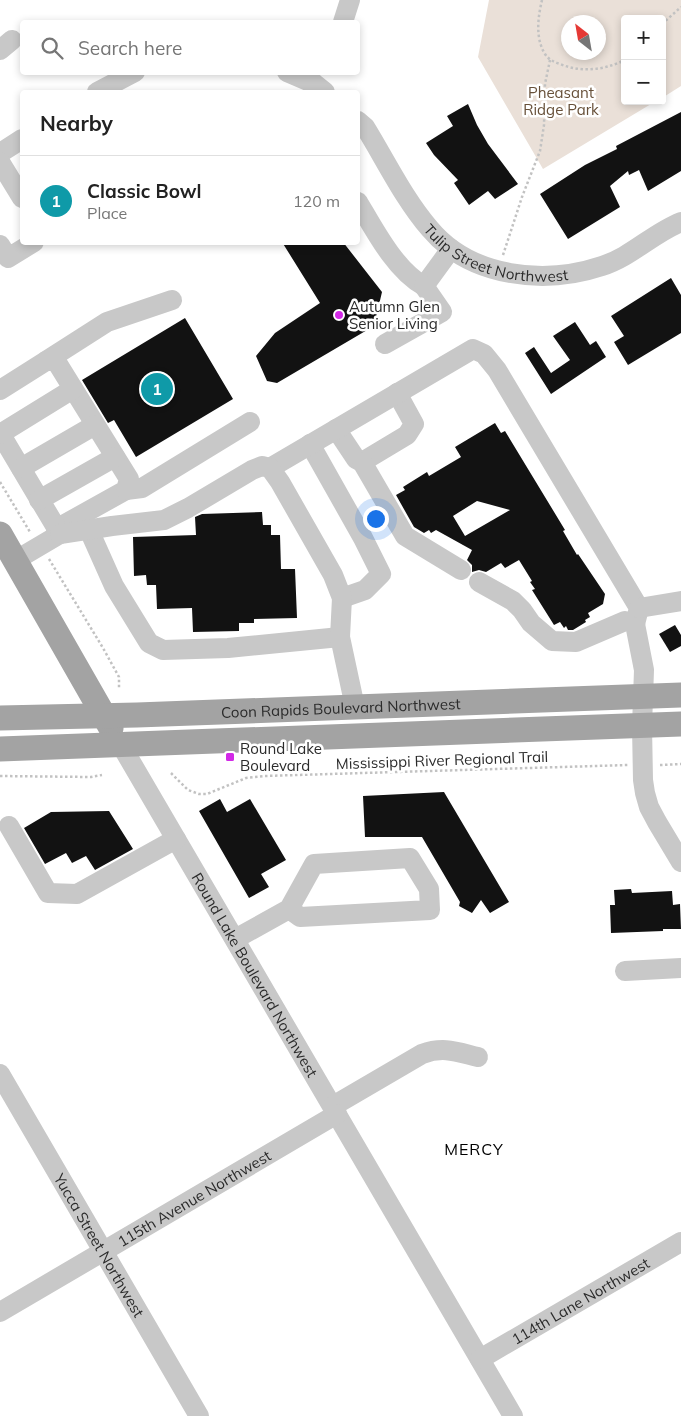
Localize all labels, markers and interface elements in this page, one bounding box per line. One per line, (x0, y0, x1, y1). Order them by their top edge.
north arrow (561, 15, 606, 60)
map controls (621, 15, 666, 105)
button: + (621, 15, 666, 60)
search box (20, 20, 360, 75)
icon: search (38, 34, 66, 62)
text: Search here (78, 36, 182, 60)
button: − (621, 60, 666, 105)
park label: Pheasant Ridge Park (523, 83, 599, 119)
text: Nearby (40, 110, 113, 136)
text: Classic Bowl (87, 179, 201, 203)
text: 1 (51, 191, 61, 211)
text: 120 m (293, 191, 340, 211)
text: Place (87, 203, 127, 223)
street label: Tulip Street Northwest (420, 220, 569, 285)
place label: Autumn Glen Senior Living (349, 297, 440, 333)
marker: Autumn Glen Senior Living (333, 309, 345, 321)
pin: 1 (141, 370, 173, 408)
your location (363, 506, 389, 532)
street label: Coon Rapids Boulevard Northwest (221, 694, 461, 721)
place label: Round Lake Boulevard (240, 739, 322, 775)
street label: Mississippi River Regional Trail (336, 747, 548, 773)
marker: Round Lake Boulevard (224, 751, 236, 763)
street label: Round Lake Boulevard Northwest (188, 869, 322, 1080)
district label: MERCY (444, 1139, 504, 1159)
street label: 115th Avenue Northwest (114, 1146, 274, 1250)
street label: Yucca Street Northwest (50, 1169, 149, 1320)
street label: 114th Lane Northwest (508, 1253, 653, 1348)

